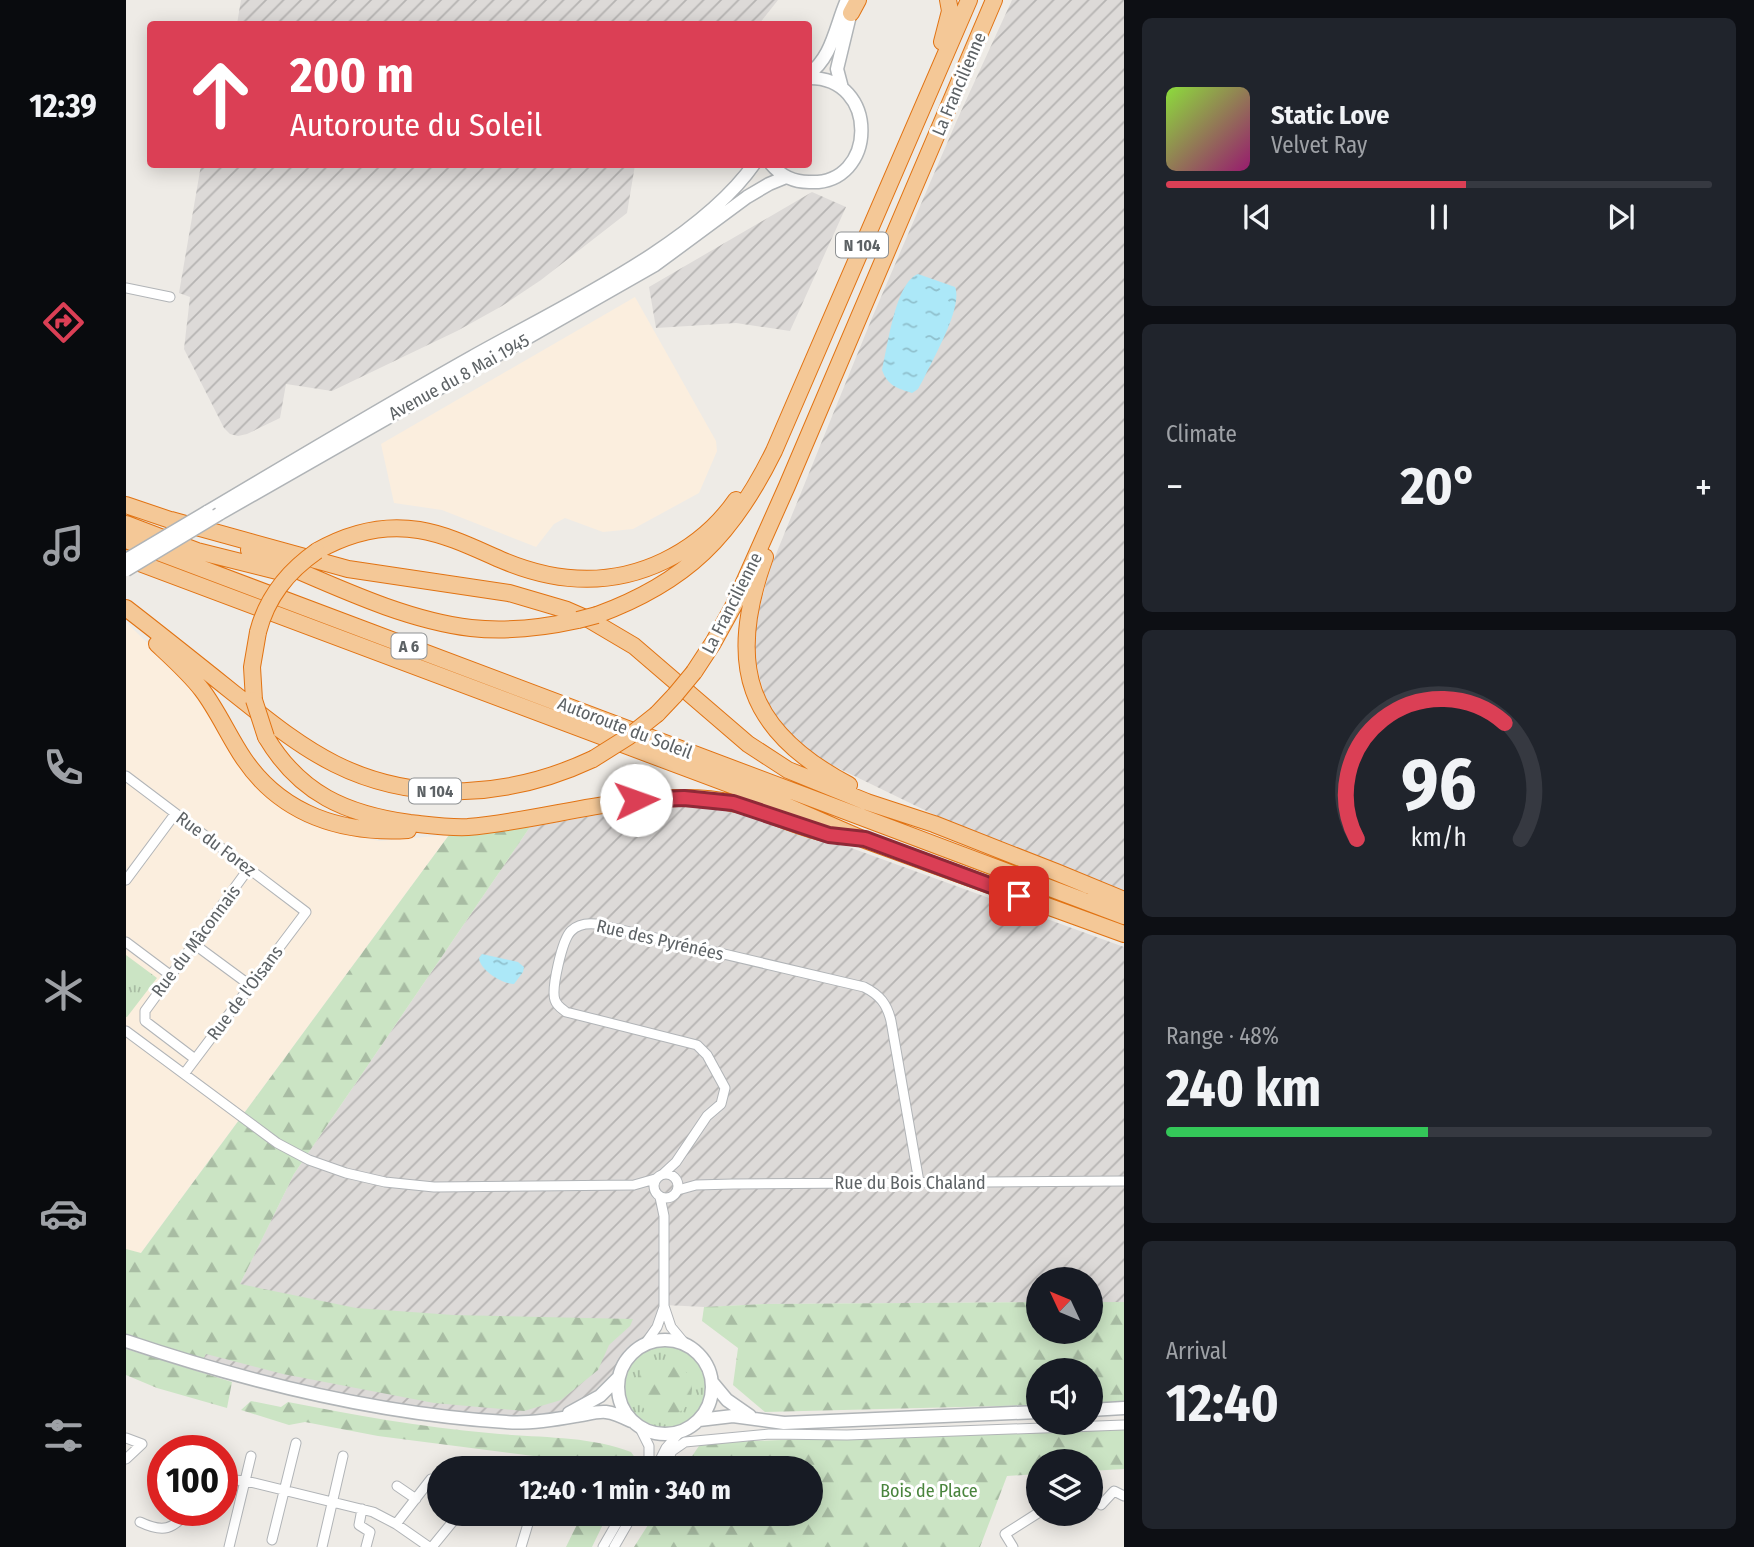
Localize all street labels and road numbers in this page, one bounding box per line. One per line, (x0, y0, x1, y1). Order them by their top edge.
street label: La Francilienne (927, 29, 991, 139)
road number: N 104 (836, 232, 888, 258)
street label: Avenue du 8 Mai 1945 (385, 329, 533, 425)
street label: La Francilienne (697, 549, 767, 657)
road number: A 6 (392, 634, 426, 659)
street label: Autoroute du Soleil (555, 692, 695, 764)
road number: N 104 (409, 778, 461, 804)
street label: Rue du Forez (172, 807, 260, 881)
street label: Rue du Mâconnais (147, 881, 245, 1001)
street label: Rue des Pyrénées (594, 915, 726, 965)
street label: Rue de l'Oisans (202, 941, 288, 1045)
street label: Rue du Bois Chaland (834, 1172, 986, 1194)

